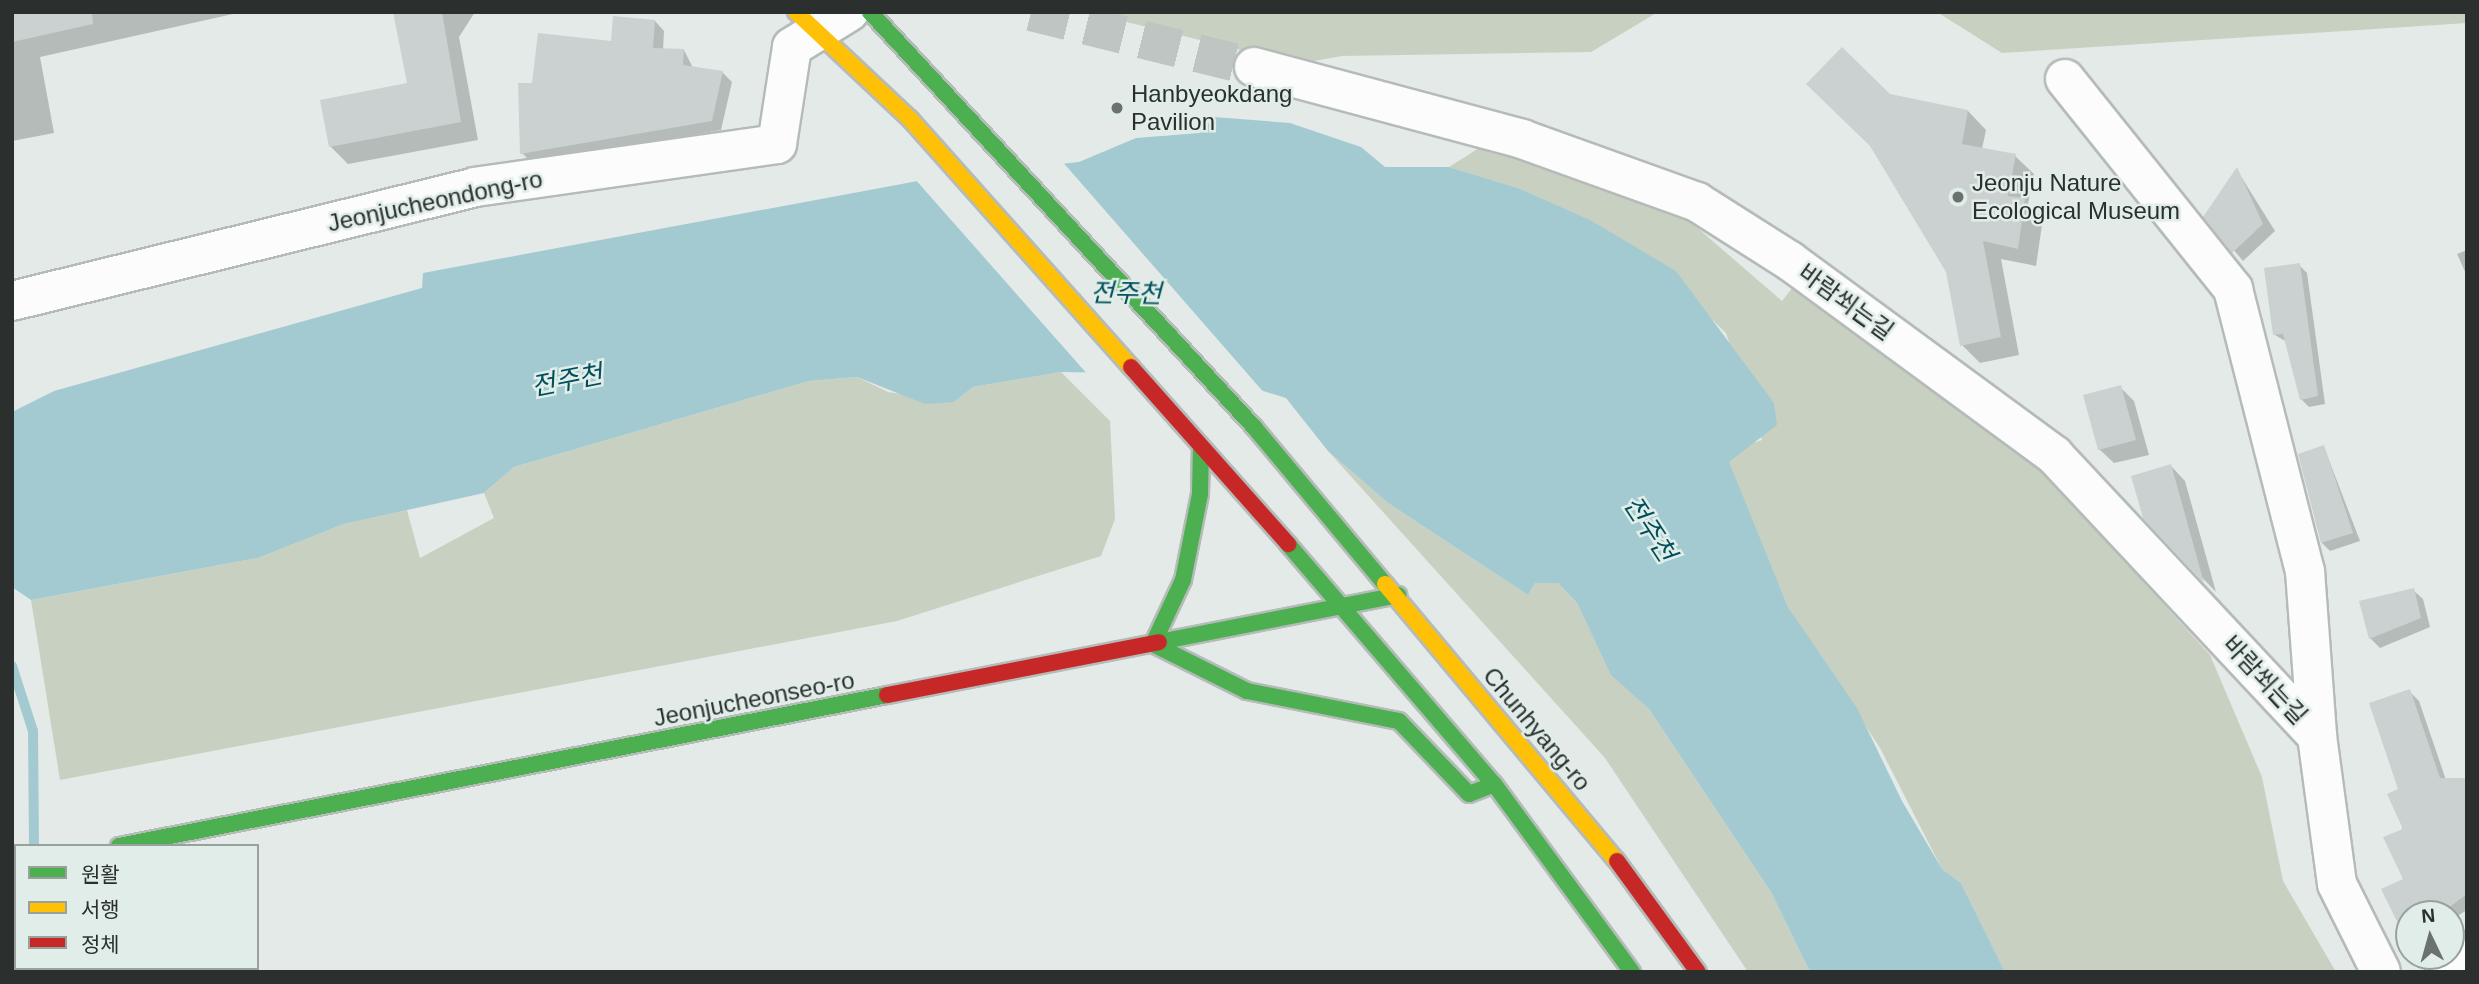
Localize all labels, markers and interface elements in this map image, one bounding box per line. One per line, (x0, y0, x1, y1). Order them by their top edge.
place label: Hanbyeokdang Pavilion (1131, 80, 1292, 136)
marker: Hanbyeokdang Pavilion (1109, 100, 1125, 116)
street label: Jeonjucheondong-ro (325, 164, 545, 238)
place label: Jeonju Nature Ecological Museum (1972, 169, 2180, 225)
marker: Jeonju Nature Ecological Museum (1950, 189, 1966, 205)
street label: 바람쐬는길 (1793, 258, 1899, 346)
water label: 전주천 (1090, 278, 1162, 310)
water label: 전주천 (529, 359, 605, 403)
water label: 전주천 (1616, 490, 1682, 568)
street label: 바람쐬는길 (2217, 630, 2313, 730)
street label: Chunhyang-ro (1477, 661, 1597, 797)
street label: Jeonjucheonseo-ro (651, 665, 857, 733)
legend (14, 844, 259, 970)
text: 원활 (81, 863, 120, 886)
text: 서행 (81, 898, 120, 921)
north arrow (2395, 900, 2465, 970)
text: N (2421, 905, 2436, 927)
text: 정체 (81, 933, 120, 956)

